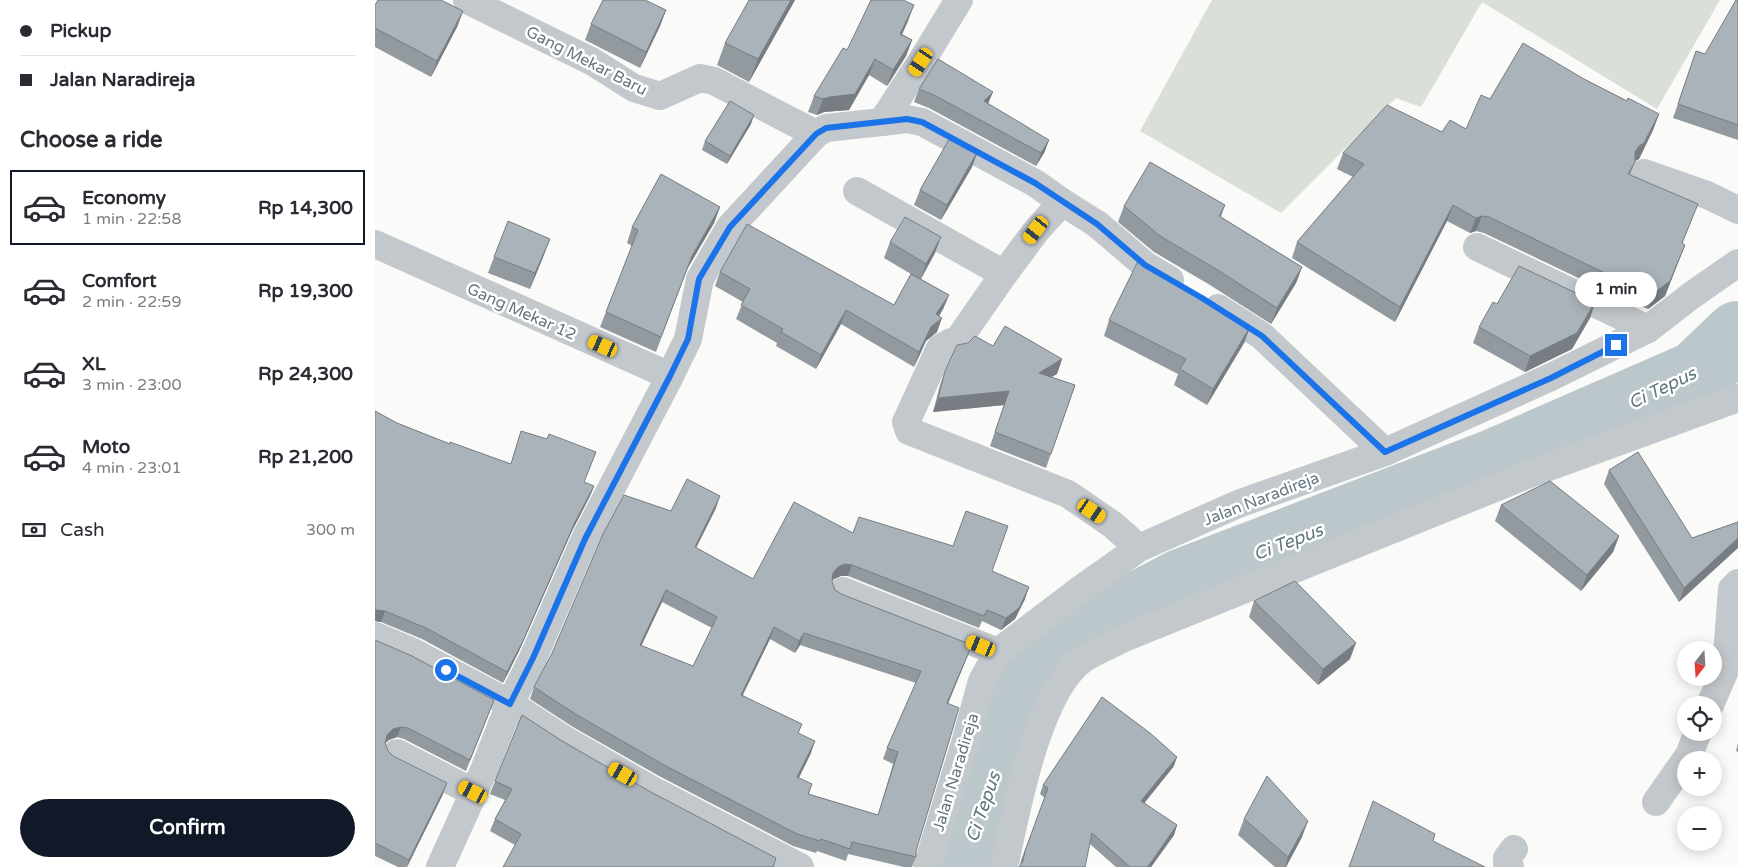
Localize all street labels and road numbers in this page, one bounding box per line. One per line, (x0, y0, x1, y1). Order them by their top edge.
street label: Gang Mekar Baru (523, 22, 650, 100)
street label: Gang Mekar 12 (464, 279, 579, 345)
street label: Jalan Naradireja (1201, 468, 1322, 530)
street label: Jalan Naradireja (929, 711, 983, 834)

